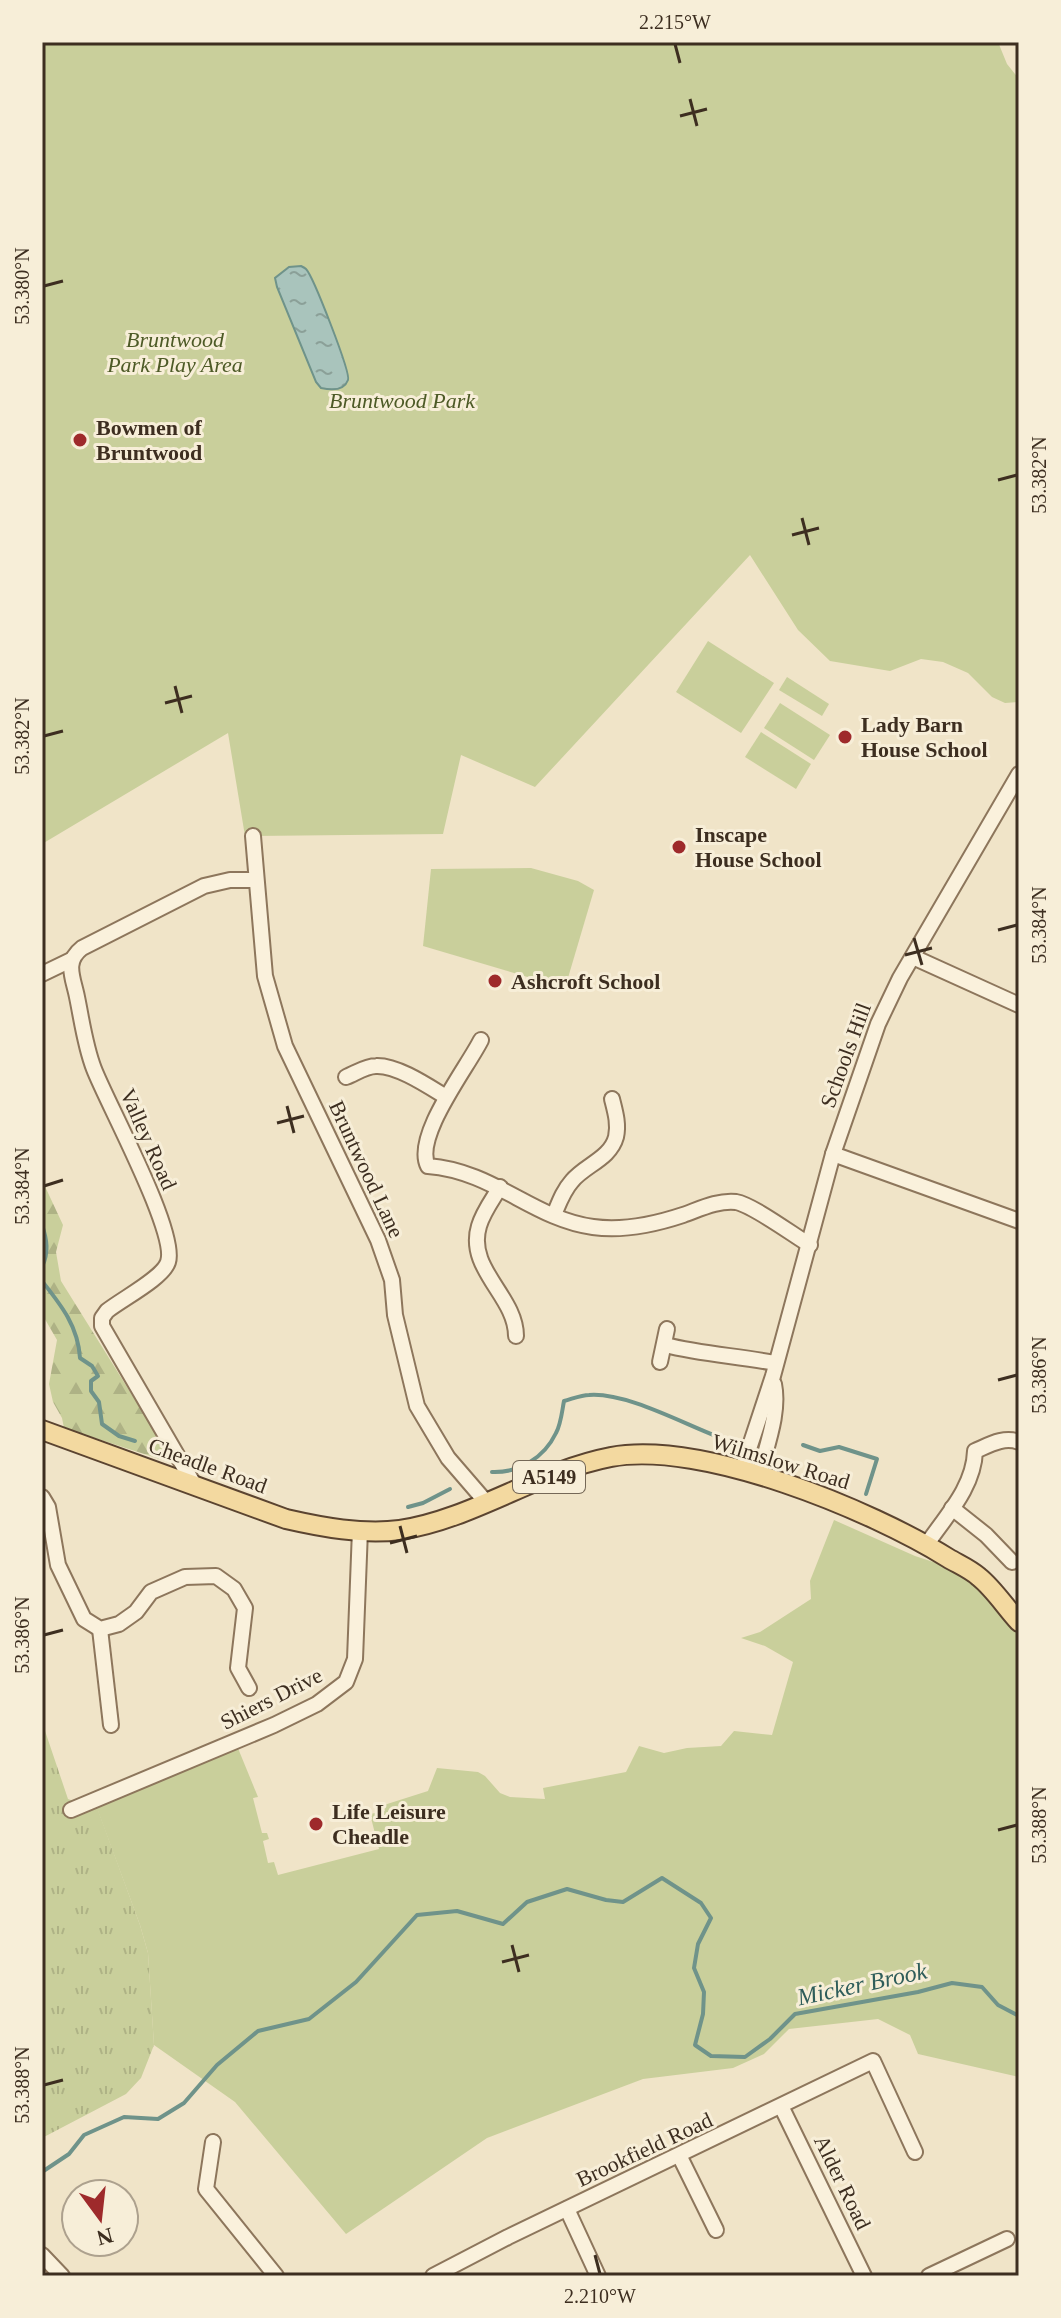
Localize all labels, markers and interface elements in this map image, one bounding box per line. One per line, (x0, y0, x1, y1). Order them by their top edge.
text: 2.215°W (639, 11, 711, 33)
text: 53.380°N (11, 247, 33, 325)
park label: Bruntwood Park Play Area (106, 327, 243, 377)
park label: Bruntwood Park (329, 388, 476, 413)
place label: Bowmen of Bruntwood (96, 415, 202, 465)
marker: Bowmen of Bruntwood (71, 431, 89, 449)
text: 53.382°N (1028, 436, 1050, 514)
text: 53.382°N (11, 697, 33, 775)
place label: Lady Barn House School (861, 712, 988, 762)
marker: Lady Barn House School (836, 728, 854, 746)
place label: Inscape House School (695, 822, 822, 872)
marker: Inscape House School (670, 838, 688, 856)
text: 53.384°N (1028, 886, 1050, 964)
place label: Ashcroft School (511, 969, 660, 994)
marker: Ashcroft School (486, 972, 504, 990)
street label: Schools Hill (815, 999, 876, 1111)
street label: Valley Road (115, 1085, 182, 1194)
street label: Bruntwood Lane (324, 1097, 409, 1242)
text: 53.384°N (11, 1147, 33, 1225)
text: 53.386°N (1028, 1336, 1050, 1414)
street label: Wilmslow Road (709, 1429, 853, 1494)
street label: Cheadle Road (145, 1433, 270, 1498)
road number: A5149 (513, 1461, 585, 1493)
text: 53.386°N (11, 1596, 33, 1674)
street label: Shiers Drive (216, 1662, 326, 1735)
text: 53.388°N (1028, 1786, 1050, 1864)
place label: Life Leisure Cheadle (332, 1799, 446, 1849)
marker: Life Leisure Cheadle (307, 1815, 325, 1833)
water label: Micker Brook (794, 1958, 929, 2011)
text: 53.388°N (11, 2046, 33, 2124)
street label: Brookfield Road (572, 2107, 716, 2192)
street label: Alder Road (809, 2131, 876, 2234)
north arrow (60, 2178, 140, 2258)
text: N (94, 2223, 116, 2251)
text: 2.210°W (564, 2285, 636, 2307)

